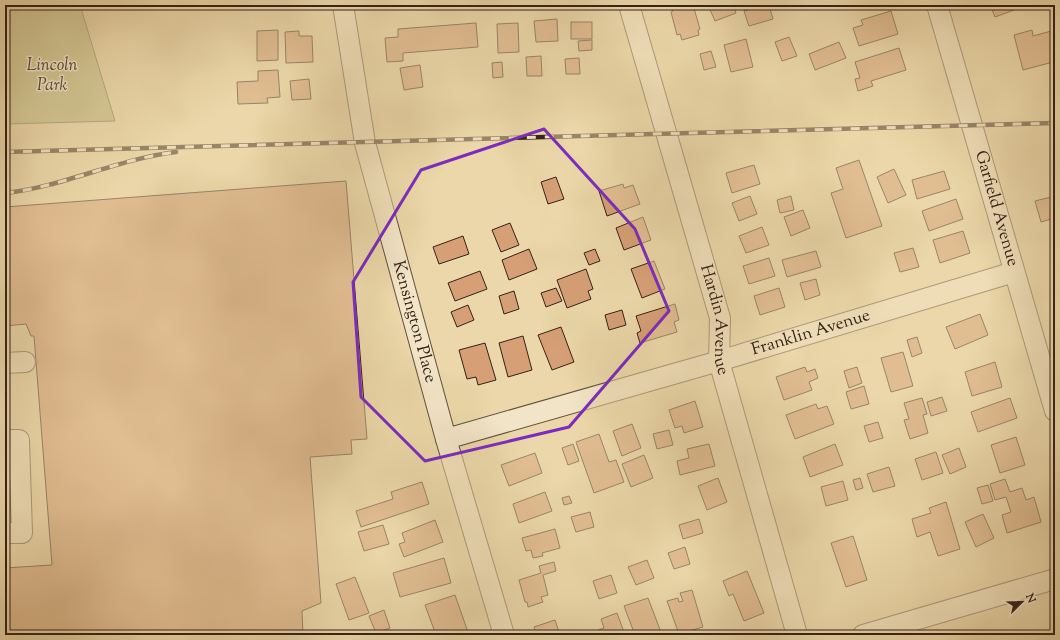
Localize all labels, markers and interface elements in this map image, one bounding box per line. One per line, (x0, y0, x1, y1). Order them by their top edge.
park label: Lincoln Park (27, 54, 77, 98)
street label: Garfield Avenue (968, 148, 1024, 269)
street label: Kensington Place (386, 258, 442, 386)
street label: Hardin Avenue (693, 262, 734, 378)
street label: Franklin Avenue (749, 304, 873, 362)
north arrow (1002, 582, 1042, 622)
text: N (1021, 590, 1039, 606)

